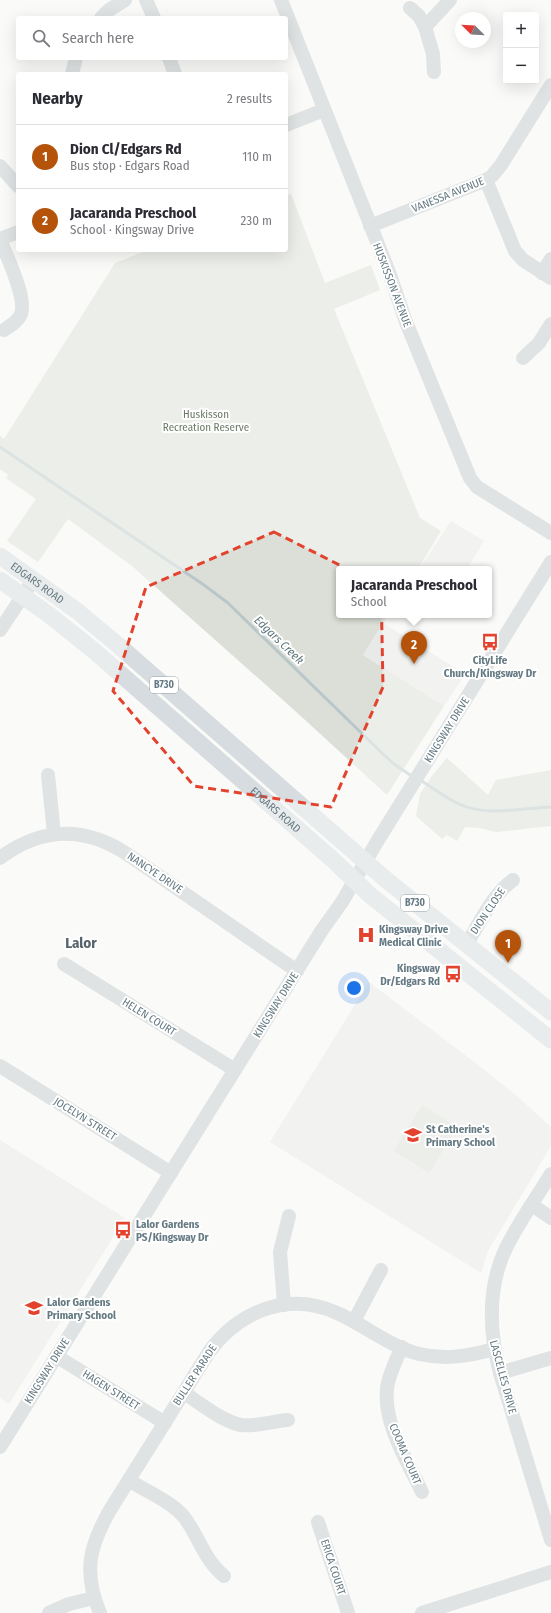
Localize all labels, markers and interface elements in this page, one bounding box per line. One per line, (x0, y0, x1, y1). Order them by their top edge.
north arrow (455, 12, 491, 48)
map controls (503, 12, 539, 84)
button: + (503, 12, 539, 48)
search box (16, 16, 288, 60)
icon: search (30, 27, 52, 49)
text: Search here (62, 29, 134, 47)
button: − (503, 48, 539, 84)
text: Nearby (32, 88, 83, 109)
text: 2 results (227, 91, 272, 106)
text: Dion Cl/Edgars Rd (70, 140, 182, 158)
text: 1 (42, 149, 48, 164)
text: 110 m (242, 149, 272, 164)
text: Bus stop · Edgars Road (70, 158, 190, 173)
street label: VANESSA AVENUE (410, 175, 486, 215)
text: Jacaranda Preschool (70, 204, 196, 222)
text: 2 (42, 213, 48, 228)
text: 230 m (241, 213, 272, 228)
text: School · Kingsway Drive (70, 222, 194, 237)
street label: HUSKISSON AVENUE (370, 241, 414, 329)
park label: Huskisson Recreation Reserve (163, 408, 249, 434)
street label: EDGARS ROAD (8, 559, 67, 606)
popup (336, 566, 492, 618)
text: Jacaranda Preschool (351, 576, 477, 594)
text: School (351, 594, 387, 609)
water label: Edgars Creek (251, 613, 307, 667)
pin: 2 (401, 631, 427, 664)
bus stop icon: CityLife Church/Kingsway Dr (480, 632, 500, 652)
place label: CityLife Church/Kingsway Dr (444, 654, 537, 680)
road number: B730 (150, 677, 178, 693)
street label: KINGSWAY DRIVE (422, 695, 472, 765)
street label: EDGARS ROAD (248, 784, 303, 835)
street label: NANCYE DRIVE (125, 850, 185, 896)
street label: DION CLOSE (468, 885, 508, 937)
road number: B730 (401, 895, 429, 911)
place label: Kingsway Drive Medical Clinic (379, 923, 449, 949)
hospital icon: Kingsway Drive Medical Clinic (356, 925, 376, 945)
pin: 1 (495, 930, 521, 963)
district label: Lalor (65, 934, 97, 952)
place label: Kingsway Dr/Edgars Rd (380, 962, 441, 988)
bus stop icon: Kingsway Dr/Edgars Rd (443, 964, 463, 984)
street label: KINGSWAY DRIVE (251, 970, 301, 1040)
your location (344, 978, 364, 998)
street label: HELEN COURT (120, 995, 179, 1039)
street label: JOCELYN STREET (51, 1095, 119, 1144)
place label: St Catherine's Primary School (426, 1123, 496, 1149)
school or university icon: St Catherine's Primary School (403, 1125, 423, 1145)
place label: Lalor Gardens PS/Kingsway Dr (136, 1218, 210, 1244)
bus stop icon: Lalor Gardens PS/Kingsway Dr (113, 1220, 133, 1240)
place label: Lalor Gardens Primary School (47, 1296, 117, 1322)
school or university icon: Lalor Gardens Primary School (24, 1298, 44, 1318)
street label: KINGSWAY DRIVE (22, 1336, 72, 1406)
street label: LASCELLES DRIVE (487, 1339, 519, 1415)
street label: BULLER PARADE (170, 1342, 220, 1408)
street label: HAGEN STREET (80, 1367, 143, 1413)
street label: COOMA COURT (386, 1422, 424, 1487)
street label: ERICA COURT (318, 1538, 348, 1597)

